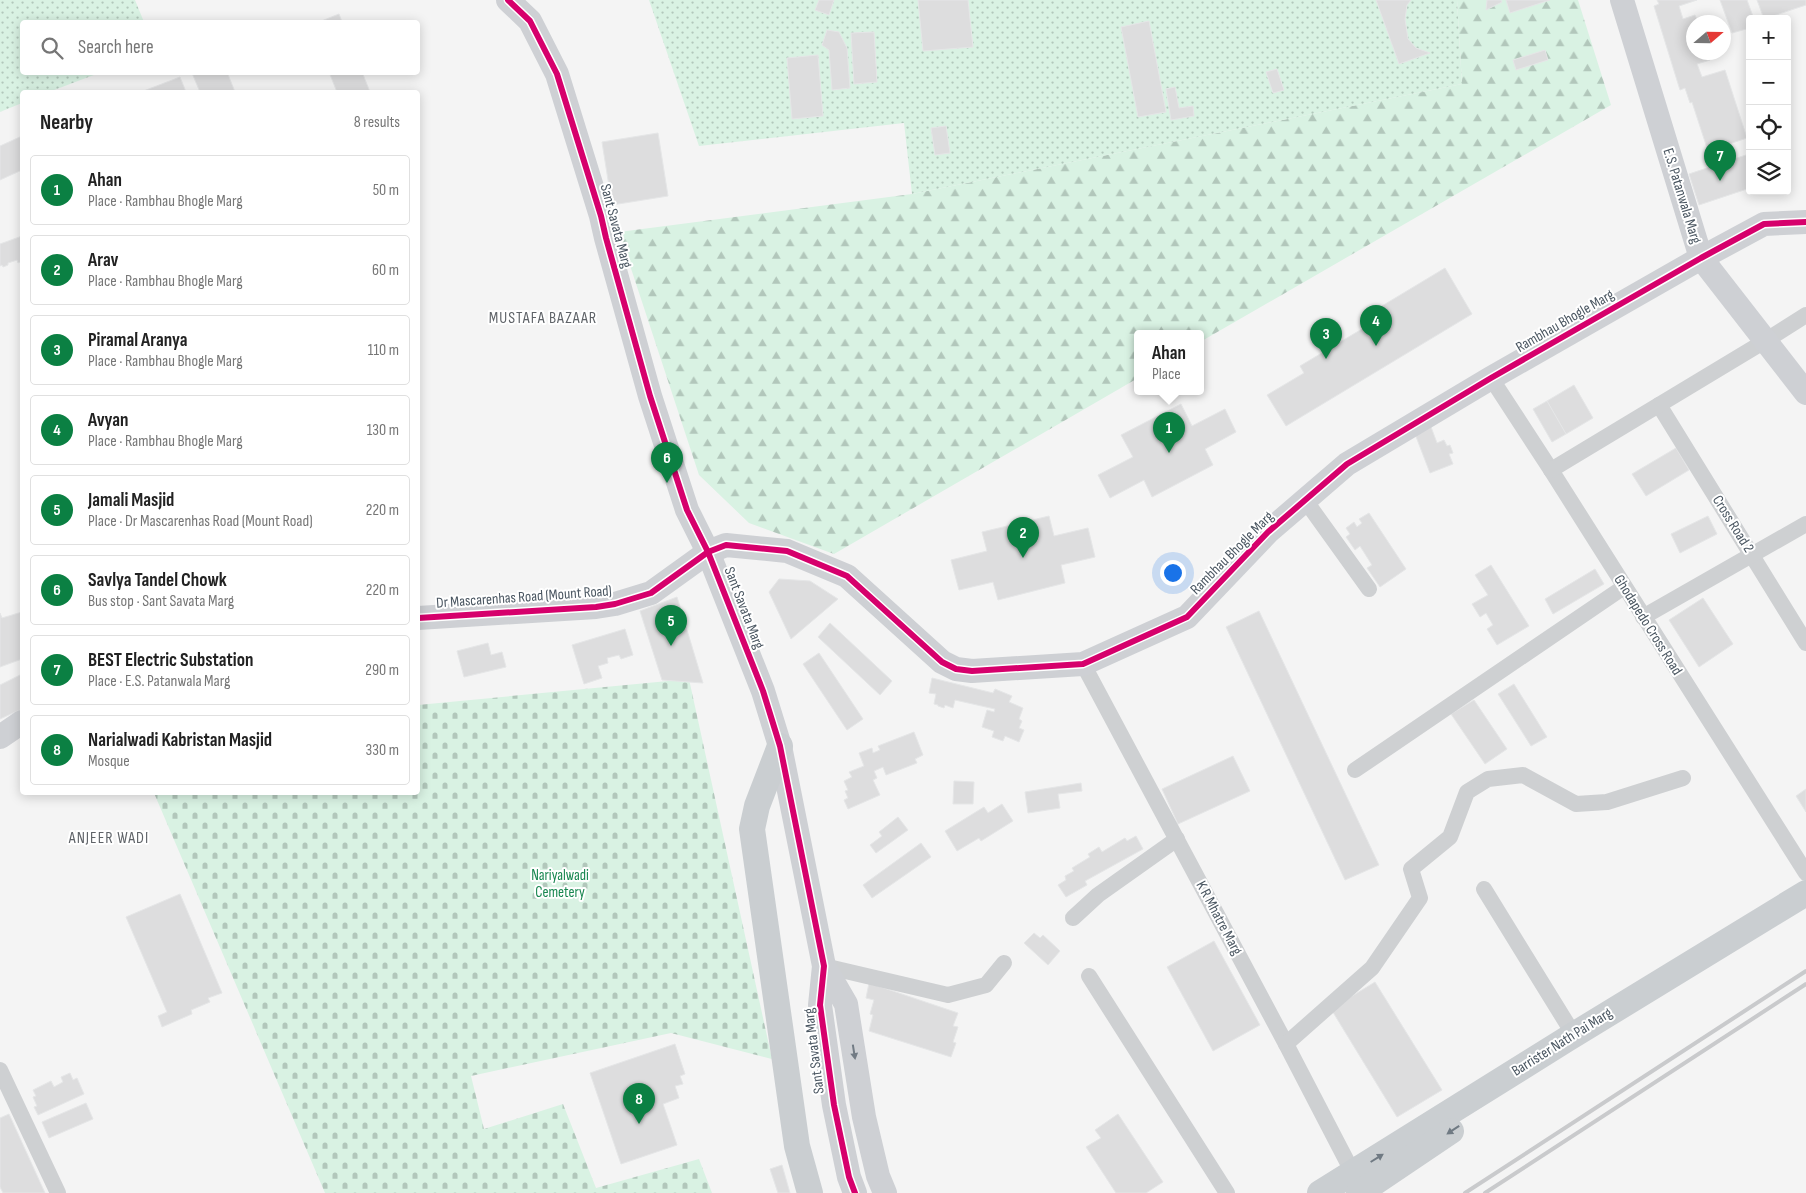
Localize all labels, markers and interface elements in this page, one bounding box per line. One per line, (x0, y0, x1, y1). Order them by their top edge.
north arrow (1686, 15, 1731, 60)
map controls (1746, 15, 1791, 195)
button: + (1746, 15, 1791, 60)
search box (20, 20, 420, 75)
icon: search (38, 34, 66, 62)
text: Search here (78, 36, 154, 59)
button: − (1746, 60, 1791, 105)
button: locate (1746, 105, 1791, 150)
text: Nearby (40, 110, 93, 135)
text: 8 results (354, 113, 400, 132)
pin: 7 (1704, 140, 1736, 181)
street label: E.S. Patanwala Marg (1658, 146, 1706, 246)
button: layers (1746, 150, 1791, 195)
text: Ahan (88, 169, 122, 192)
text: 1 (54, 181, 60, 200)
text: 50 m (373, 181, 399, 200)
street label: Sant Savata Marg (596, 182, 636, 270)
text: Place · Rambhau Bhogle Marg (88, 192, 243, 211)
text: Arav (88, 249, 119, 272)
text: 2 (53, 261, 61, 280)
text: 60 m (372, 261, 399, 280)
text: Place · Rambhau Bhogle Marg (88, 272, 243, 291)
street label: Rambhau Bhogle Marg (1513, 285, 1617, 357)
pin: 4 (1360, 305, 1392, 346)
district label: MUSTAFA BAZAAR (489, 309, 597, 328)
pin: 3 (1310, 318, 1342, 359)
text: Piramal Aranya (88, 329, 188, 352)
popup (1134, 330, 1204, 395)
text: 3 (53, 341, 61, 360)
text: 110 m (368, 341, 399, 360)
text: Ahan (1152, 342, 1186, 365)
text: Place · Rambhau Bhogle Marg (88, 352, 243, 371)
text: Place (1152, 365, 1181, 384)
text: Avyan (88, 409, 128, 432)
pin: 1 (1153, 412, 1185, 453)
text: 4 (53, 421, 61, 440)
text: 130 m (367, 421, 399, 440)
text: Place · Rambhau Bhogle Marg (88, 432, 243, 451)
pin: 6 (651, 442, 683, 483)
text: Jamali Masjid (88, 489, 174, 512)
street label: Cross Road 2 (1708, 492, 1758, 556)
text: 5 (53, 501, 61, 520)
text: 220 m (366, 501, 399, 520)
street label: Rambhau Bhogle Marg (1186, 507, 1278, 599)
text: Place · Dr Mascarenhas Road (Mount Road) (88, 512, 313, 531)
pin: 2 (1007, 517, 1039, 558)
your location (1160, 560, 1186, 586)
street label: Sant Savata Marg (720, 564, 768, 652)
text: Savlya Tandel Chowk (88, 569, 227, 592)
street label: Ghodapedo Cross Road (1610, 571, 1686, 679)
text: 6 (53, 581, 61, 600)
text: 220 m (366, 581, 399, 600)
street label: Dr Mascarenhas Road (Mount Road) (436, 581, 612, 613)
text: Bus stop · Sant Savata Marg (88, 592, 234, 611)
pin: 5 (655, 605, 687, 646)
text: BEST Electric Substation (88, 649, 253, 672)
text: 7 (54, 661, 60, 680)
text: 290 m (365, 661, 399, 680)
text: Place · E.S. Patanwala Marg (88, 672, 230, 691)
text: Narialwadi Kabristan Masjid (88, 729, 272, 752)
text: 8 (53, 741, 61, 760)
text: 330 m (366, 741, 399, 760)
text: Mosque (88, 752, 130, 771)
district label: ANJEER WADI (68, 829, 149, 848)
park label: Nariyalwadi Cemetery (531, 866, 589, 902)
street label: K R Mhatre Marg (1192, 878, 1246, 958)
street label: Barrister Nath Pai Marg (1508, 1003, 1616, 1081)
street label: Sant Savata Marg (799, 1007, 829, 1095)
one-way arrow (850, 1044, 858, 1060)
pin: 8 (623, 1083, 655, 1124)
one-way arrow (1446, 1125, 1460, 1135)
one-way arrow (1370, 1153, 1383, 1163)

